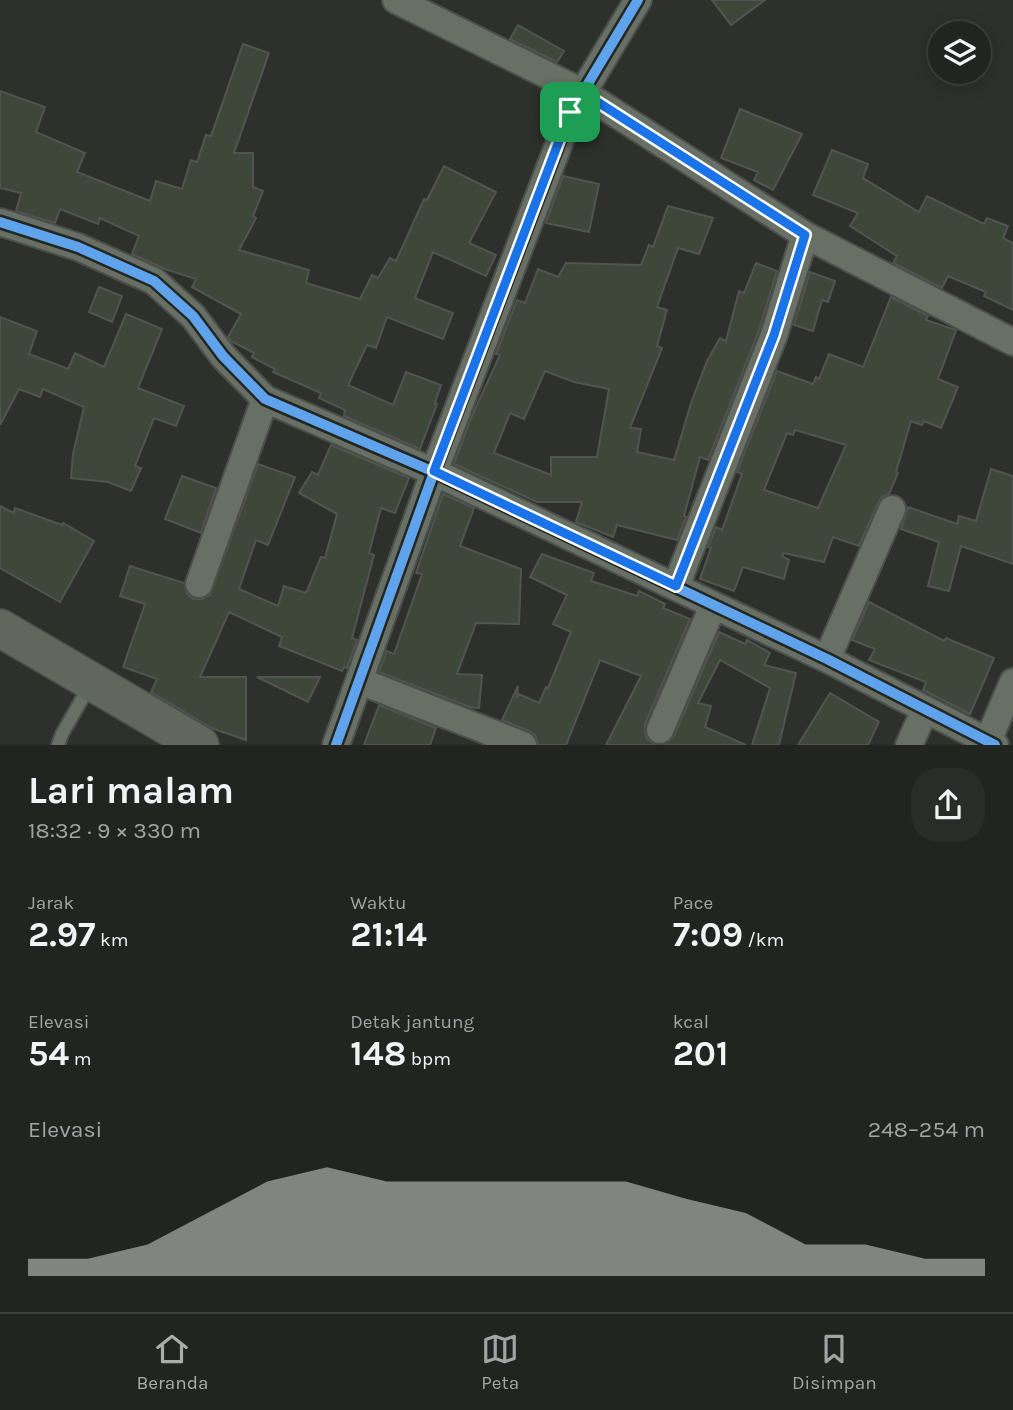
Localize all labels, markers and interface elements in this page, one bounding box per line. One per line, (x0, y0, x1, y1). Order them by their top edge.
map controls (928, 21, 991, 84)
button: layers (928, 21, 991, 84)
pin (540, 82, 600, 142)
icon: arrive (551, 93, 589, 131)
text: Lari malam (28, 768, 234, 813)
button: share (911, 768, 985, 842)
text: 18:32 · 9 × 330 m (28, 817, 201, 844)
text: Jarak (28, 892, 74, 914)
text: Waktu (350, 892, 407, 914)
text: Pace (673, 892, 713, 914)
text: 2.97 (28, 914, 95, 955)
text: 21:14 (350, 914, 427, 955)
text: 7:09 (673, 914, 743, 955)
text: km (95, 929, 128, 951)
text: /km (743, 929, 784, 951)
text: Elevasi (28, 1011, 89, 1033)
text: Detak jantung (350, 1011, 474, 1033)
text: kcal (673, 1011, 709, 1033)
text: 54 (28, 1033, 69, 1074)
text: 148 (350, 1033, 406, 1074)
text: 201 (673, 1033, 728, 1074)
text: m (69, 1048, 92, 1070)
text: bpm (406, 1048, 451, 1070)
text: Elevasi (28, 1116, 102, 1143)
text: 248–254 m (868, 1116, 985, 1143)
tab: Beranda (136, 1330, 208, 1394)
tab: Peta (481, 1330, 519, 1394)
tab: Disimpan (792, 1330, 877, 1394)

